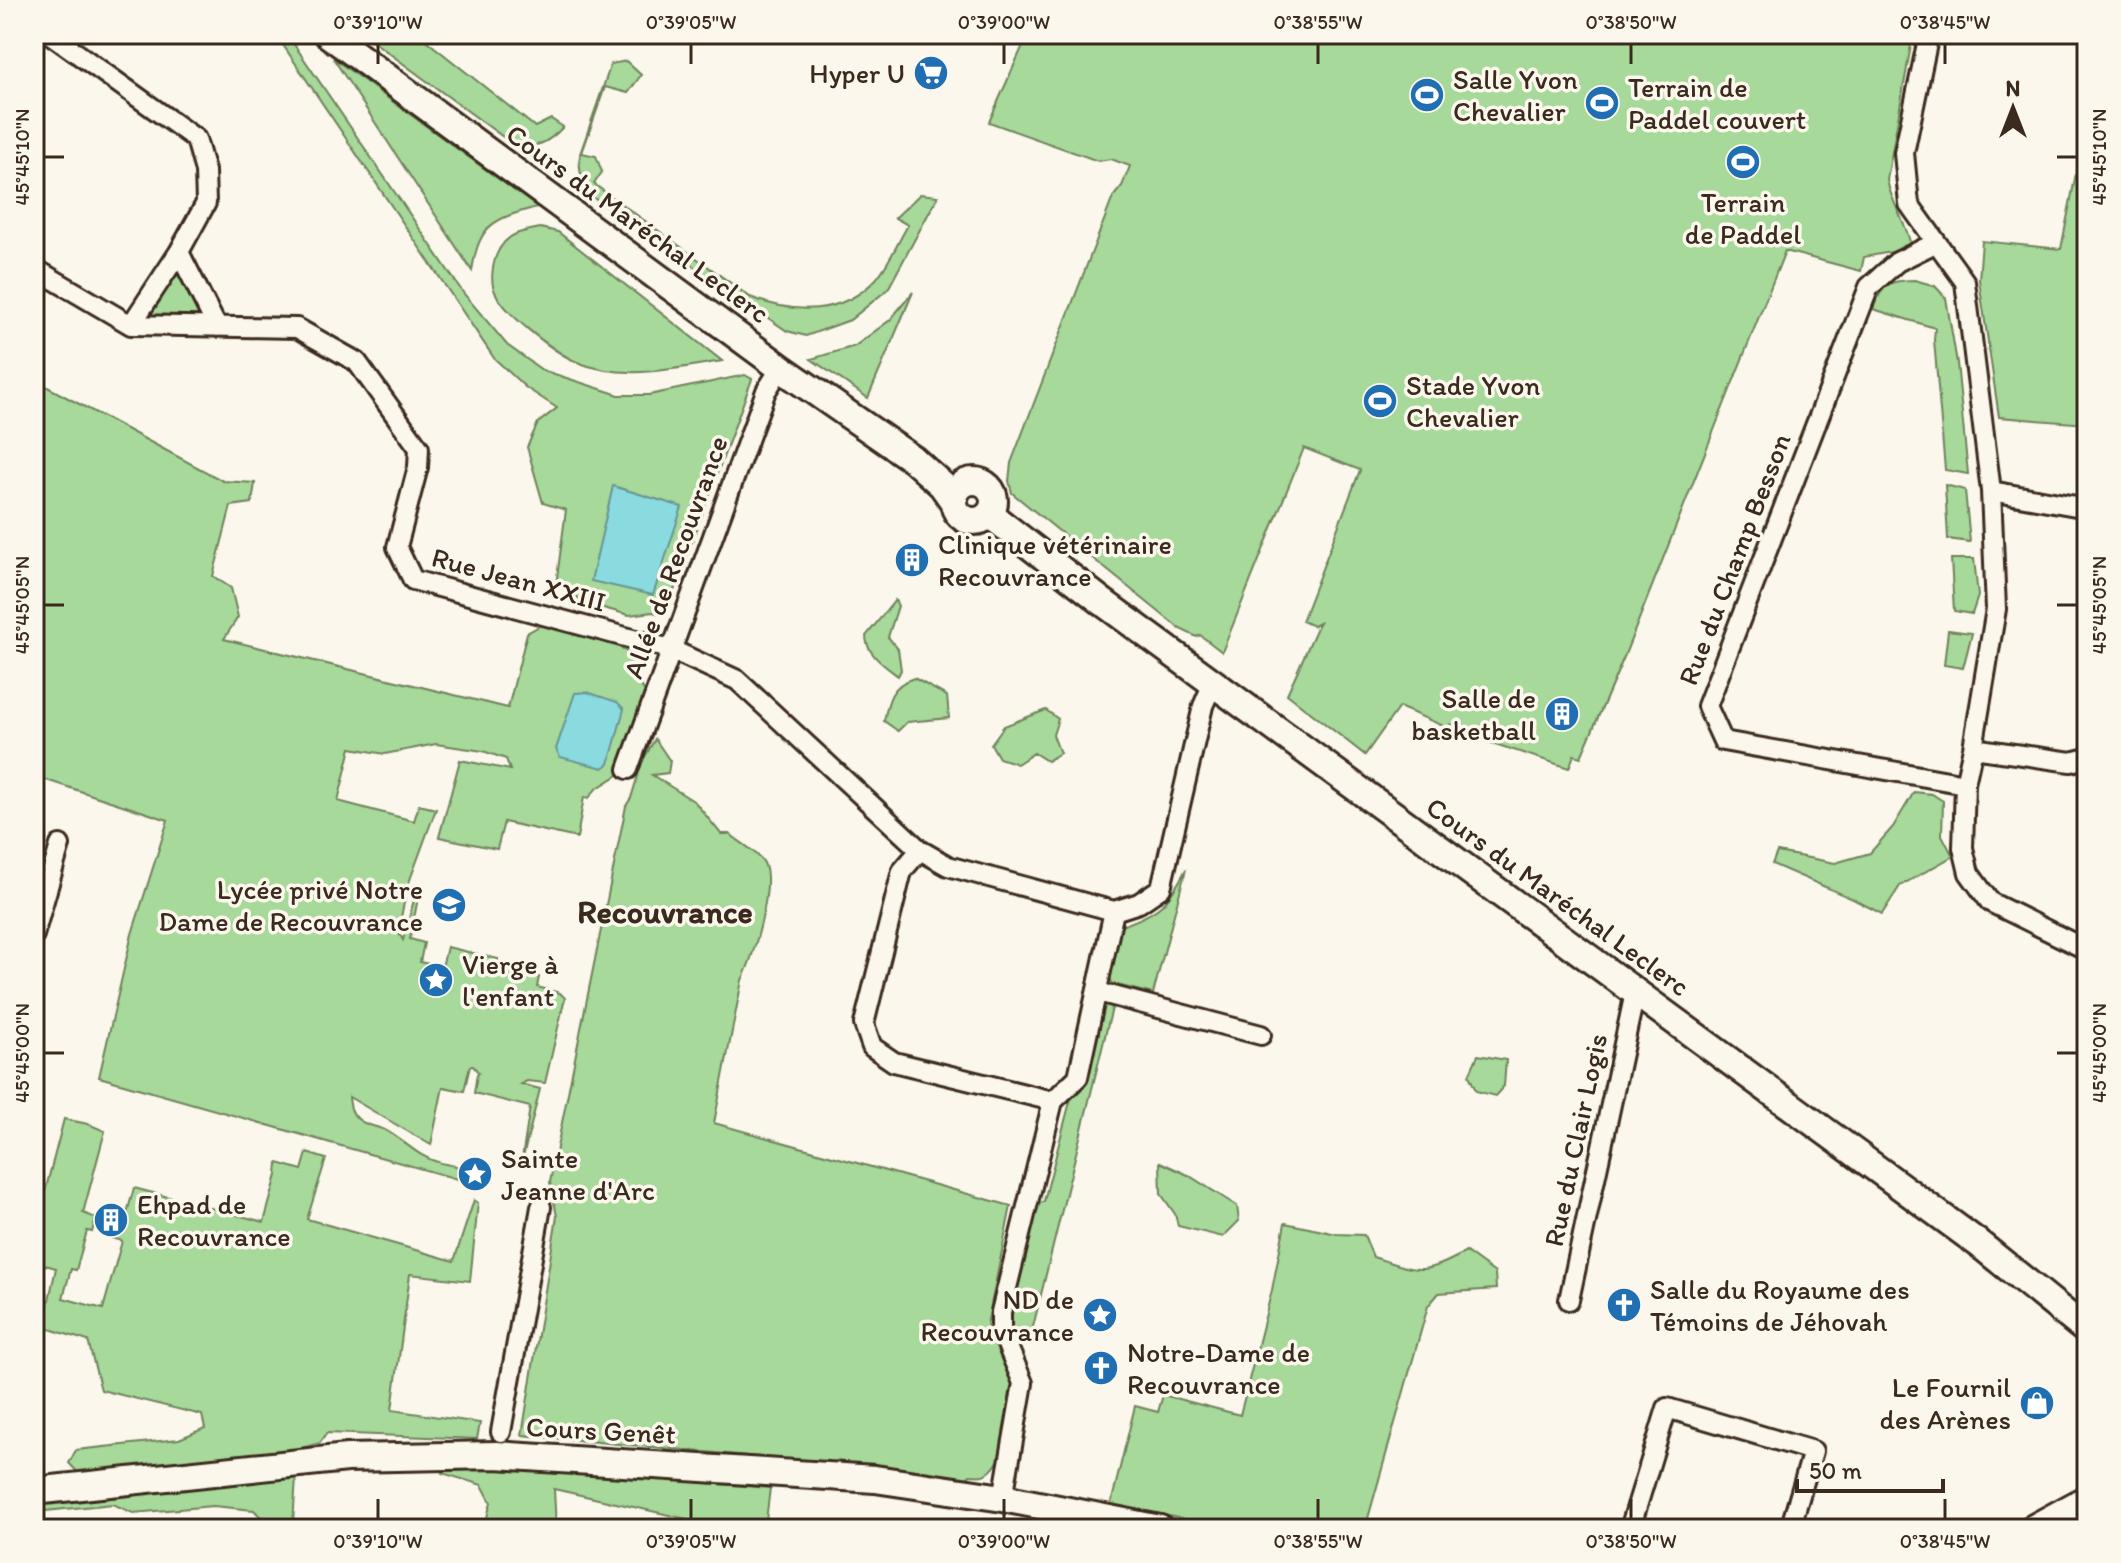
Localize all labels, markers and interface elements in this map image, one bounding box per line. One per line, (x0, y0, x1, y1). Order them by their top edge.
text: 0°39'10"W (333, 10, 423, 34)
text: 0°39'05"W (646, 10, 736, 34)
text: 0°39'00"W (958, 10, 1050, 34)
text: 0°38'55"W (1273, 10, 1363, 34)
text: 0°38'50"W (1585, 10, 1677, 34)
text: 0°38'45"W (1900, 10, 1990, 34)
supermarket icon: Hyper U (912, 54, 950, 92)
place label: Hyper U (809, 56, 905, 90)
place label: Salle Yvon Chevalier (1453, 62, 1578, 128)
north arrow (1973, 68, 2053, 148)
place label: Terrain de Paddel couvert (1628, 70, 1806, 136)
text: N (2006, 75, 2020, 102)
sports icon: Salle Yvon Chevalier (1408, 76, 1446, 114)
sports icon: Terrain de Paddel couvert (1583, 84, 1621, 122)
text: 45°45'10"N (10, 108, 34, 206)
text: 45°45'10"N (2087, 108, 2111, 206)
street label: Cours du Maréchal Leclerc (500, 116, 776, 330)
sports icon: Terrain de Paddel (1724, 143, 1762, 181)
place label: Terrain de Paddel (1685, 185, 1801, 251)
place label: Stade Yvon Chevalier (1406, 368, 1541, 434)
sports icon: Stade Yvon Chevalier (1361, 382, 1399, 420)
street label: Rue du Champ Besson (1670, 428, 1798, 690)
street label: Allée de Recouvrance (615, 431, 735, 683)
place label: Clinique vétérinaire Recouvrance (938, 527, 1172, 593)
street label: Rue Jean XXIII (428, 539, 610, 619)
building icon: Clinique vétérinaire Recouvrance (893, 541, 931, 579)
text: 45°45'05"N (10, 556, 34, 654)
text: 45°45'05"N (2087, 556, 2111, 654)
place label: Salle de basketball (1411, 681, 1536, 747)
building icon: Salle de basketball (1543, 695, 1581, 733)
street label: Cours du Maréchal Leclerc (1420, 789, 1696, 1003)
place label: Lycée privé Notre Dame de Recouvrance (159, 872, 423, 938)
school or university icon: Lycée privé Notre Dame de Recouvrance (430, 886, 468, 924)
district label: Recouvrance (577, 893, 753, 931)
place label: Vierge à l'enfant (462, 947, 559, 1013)
place icon: Vierge à l'enfant (417, 961, 455, 999)
text: 45°45'00"N (10, 1003, 34, 1103)
text: 45°45'00"N (2087, 1003, 2111, 1103)
street label: Rue du Clair Logis (1536, 1030, 1614, 1250)
place label: Sainte Jeanne d'Arc (501, 1141, 655, 1207)
place icon: Sainte Jeanne d'Arc (456, 1155, 494, 1193)
place label: Ehpad de Recouvrance (137, 1187, 291, 1253)
building icon: Ehpad de Recouvrance (92, 1201, 130, 1239)
place label: Salle du Royaume des Témoins de Jéhovah (1650, 1272, 1910, 1338)
place label: ND de Recouvrance (920, 1282, 1074, 1348)
church icon: Salle du Royaume des Témoins de Jéhovah (1605, 1286, 1643, 1324)
place icon: ND de Recouvrance (1081, 1296, 1119, 1334)
place label: Notre-Dame de Recouvrance (1127, 1335, 1310, 1401)
church icon: Notre-Dame de Recouvrance (1082, 1349, 1120, 1387)
place label: Le Fournil des Arènes (1880, 1370, 2011, 1436)
shop icon: Le Fournil des Arènes (2018, 1384, 2056, 1422)
street label: Cours Genêt (525, 1409, 677, 1451)
scale bar (1797, 1443, 1943, 1493)
text: 50 m (1809, 1456, 1862, 1485)
text: 0°39'10"W (333, 1529, 423, 1553)
text: 0°39'05"W (646, 1529, 736, 1553)
text: 0°39'00"W (958, 1529, 1050, 1553)
text: 0°38'55"W (1273, 1529, 1363, 1553)
text: 0°38'50"W (1585, 1529, 1677, 1553)
text: 0°38'45"W (1900, 1529, 1990, 1553)

